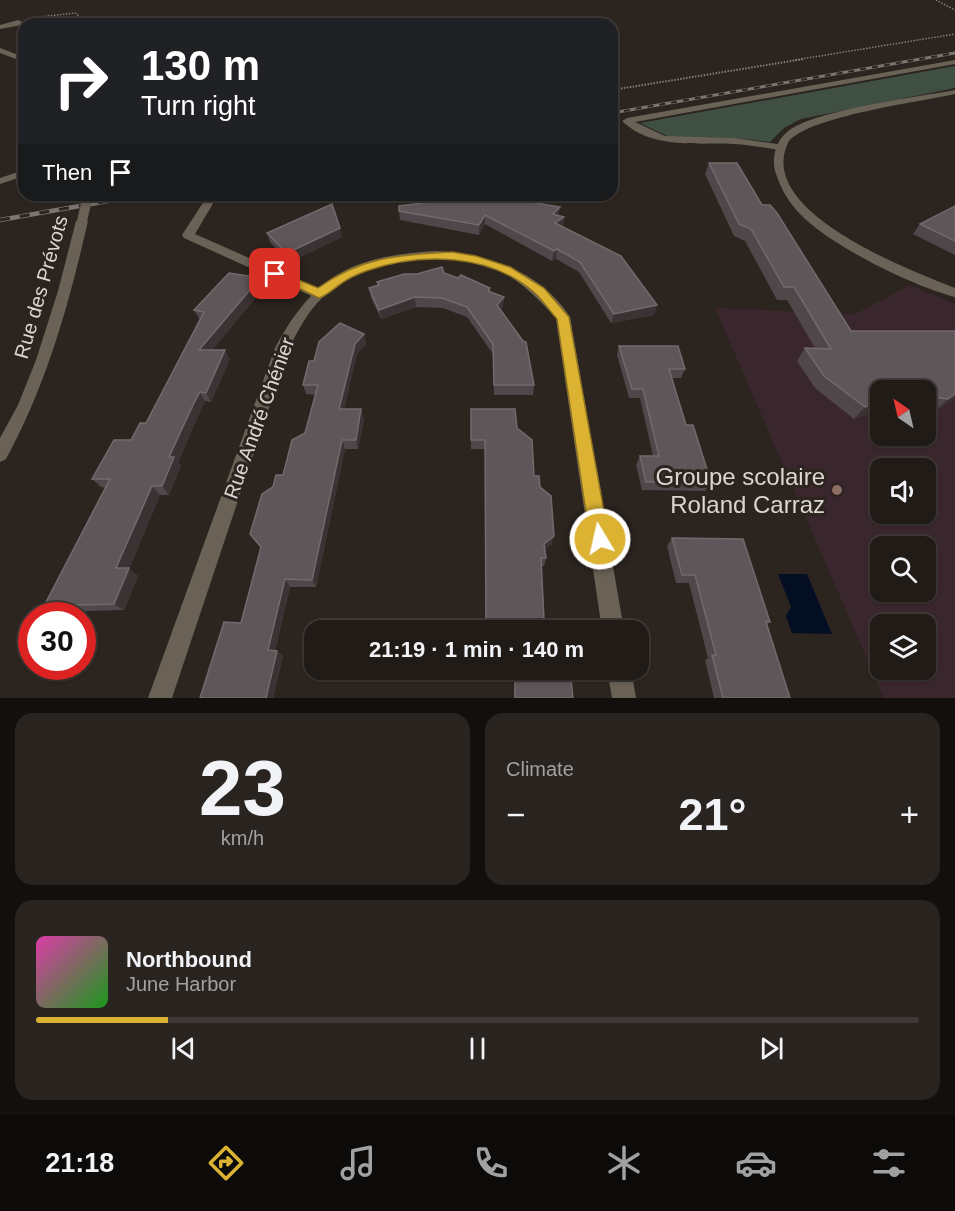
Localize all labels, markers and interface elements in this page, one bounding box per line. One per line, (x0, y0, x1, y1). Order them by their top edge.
icon: right (42, 42, 120, 120)
text: 130 m (141, 42, 260, 89)
text: Turn right (141, 91, 256, 121)
icon: arrive (104, 156, 137, 189)
text: Then (42, 160, 92, 185)
street label: Rue des Prévots (10, 213, 72, 361)
pin (249, 248, 300, 299)
icon: arrive (258, 257, 291, 290)
street label: Rue André Chénier (220, 334, 299, 502)
north arrow (870, 380, 936, 446)
map controls (870, 380, 936, 680)
button: sound (870, 458, 936, 524)
place label: Groupe scolaire Roland Carraz (656, 463, 825, 518)
marker: Groupe scolaire Roland Carraz (830, 483, 844, 497)
position arrow (568, 507, 632, 571)
button: search (870, 536, 936, 602)
speed limit sign: 30 (18, 602, 96, 680)
button: layers (870, 614, 936, 680)
text: 21:19 · 1 min · 140 m (369, 637, 584, 662)
text: 23 (199, 744, 286, 832)
text: Climate (506, 758, 574, 780)
text: 21° (678, 789, 747, 840)
text: − (506, 796, 525, 833)
text: + (900, 796, 919, 833)
text: km/h (221, 827, 264, 849)
text: Northbound (126, 947, 252, 972)
text: June Harbor (126, 973, 236, 995)
icon: previous (167, 1032, 200, 1065)
icon: pause (461, 1032, 494, 1065)
icon: next (755, 1032, 788, 1065)
icon: directions (205, 1142, 247, 1184)
icon: music (337, 1142, 379, 1184)
icon: phone (470, 1142, 512, 1184)
icon: climate (603, 1142, 645, 1184)
icon: car (735, 1142, 777, 1184)
icon: filters (868, 1142, 910, 1184)
text: 21:18 (45, 1148, 114, 1178)

